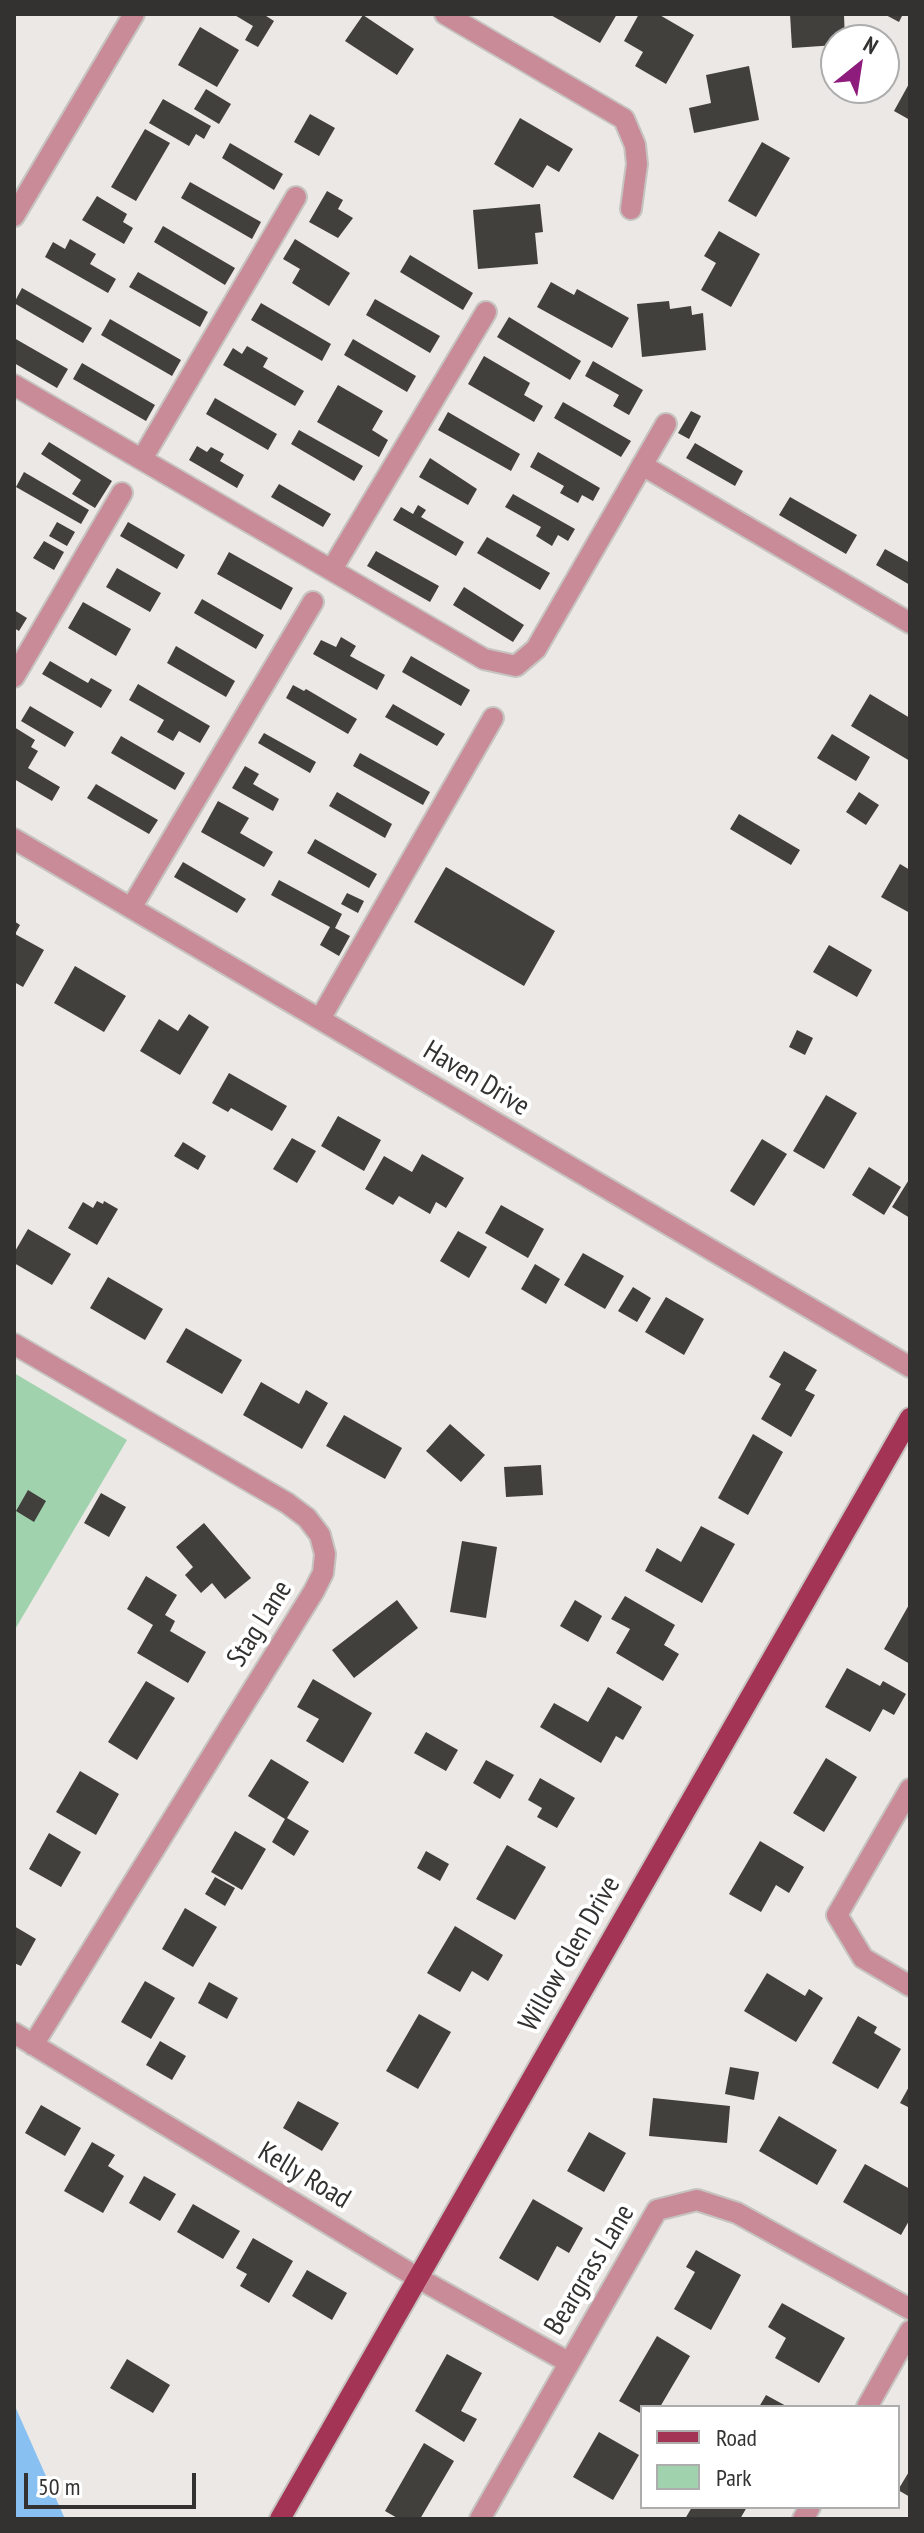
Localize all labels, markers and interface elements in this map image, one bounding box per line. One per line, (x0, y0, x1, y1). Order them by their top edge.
north arrow (820, 24, 900, 104)
text: N (859, 30, 883, 60)
street label: Haven Drive (417, 1034, 535, 1124)
street label: Stag Lane (221, 1575, 299, 1673)
street label: Willow Glen Drive (512, 1871, 628, 2037)
street label: Kelly Road (252, 2135, 356, 2217)
street label: Beargrass Lane (538, 2199, 642, 2341)
legend (640, 2405, 900, 2509)
text: Road (716, 2422, 757, 2453)
scale bar (28, 2457, 200, 2507)
text: Park (716, 2462, 752, 2493)
text: 50 m (38, 2471, 80, 2502)

